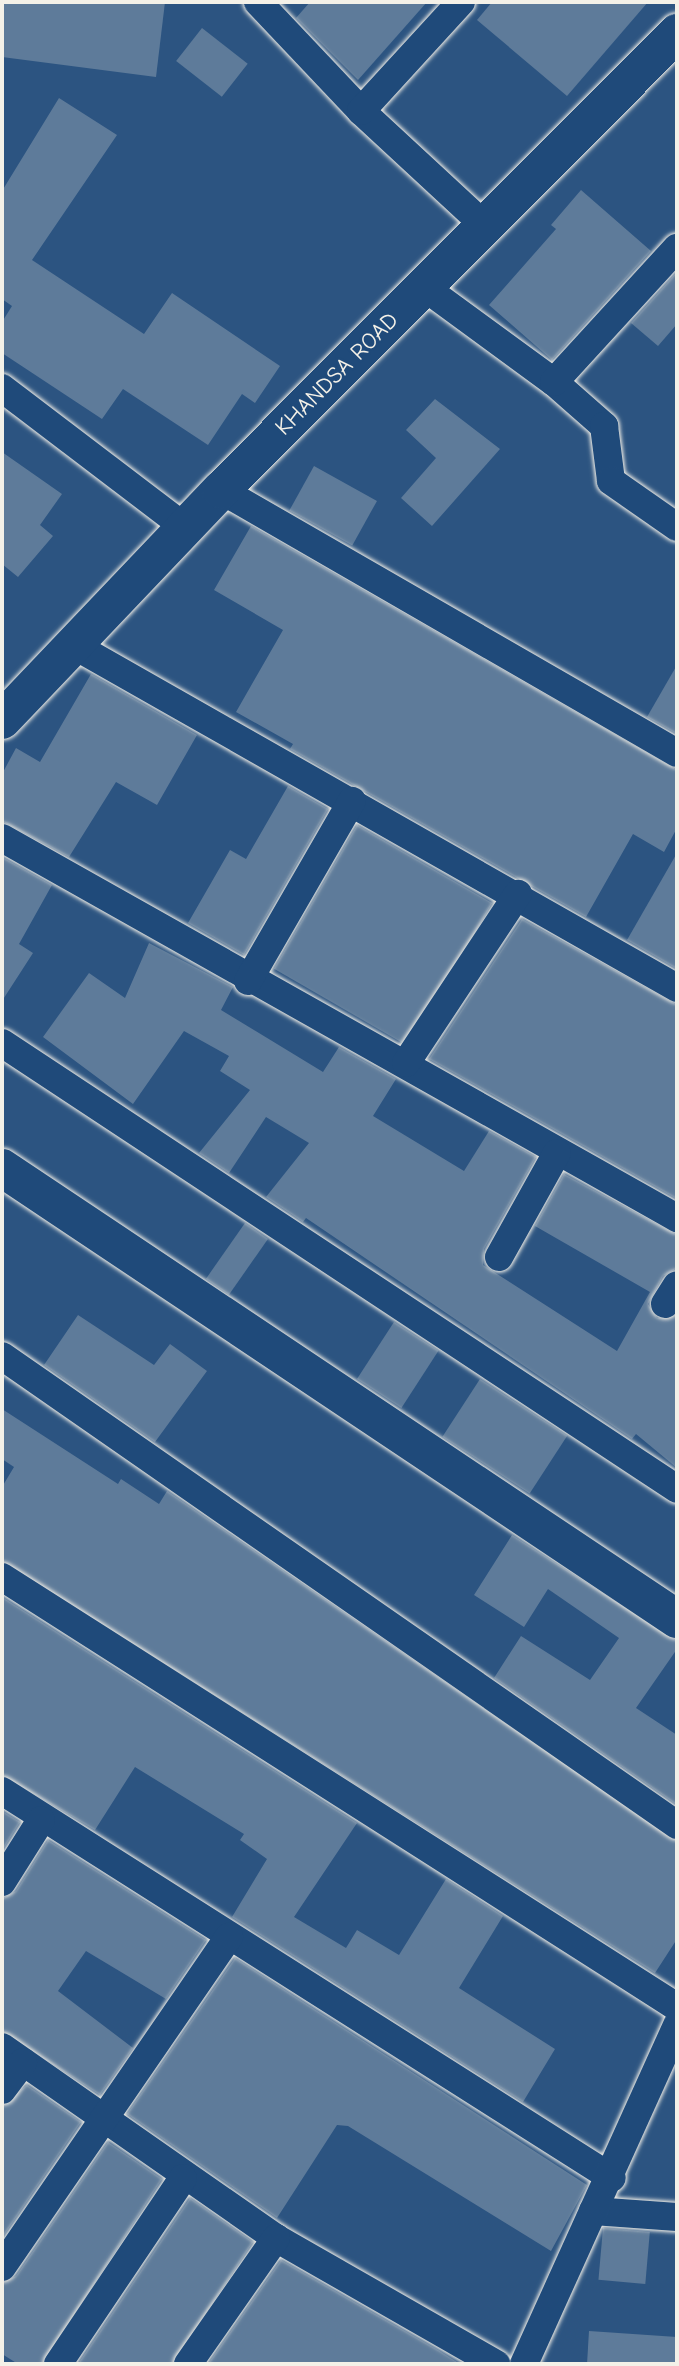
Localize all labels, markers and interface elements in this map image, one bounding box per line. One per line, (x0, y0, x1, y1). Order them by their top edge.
street label: KHANDSA ROAD (270, 307, 404, 441)

